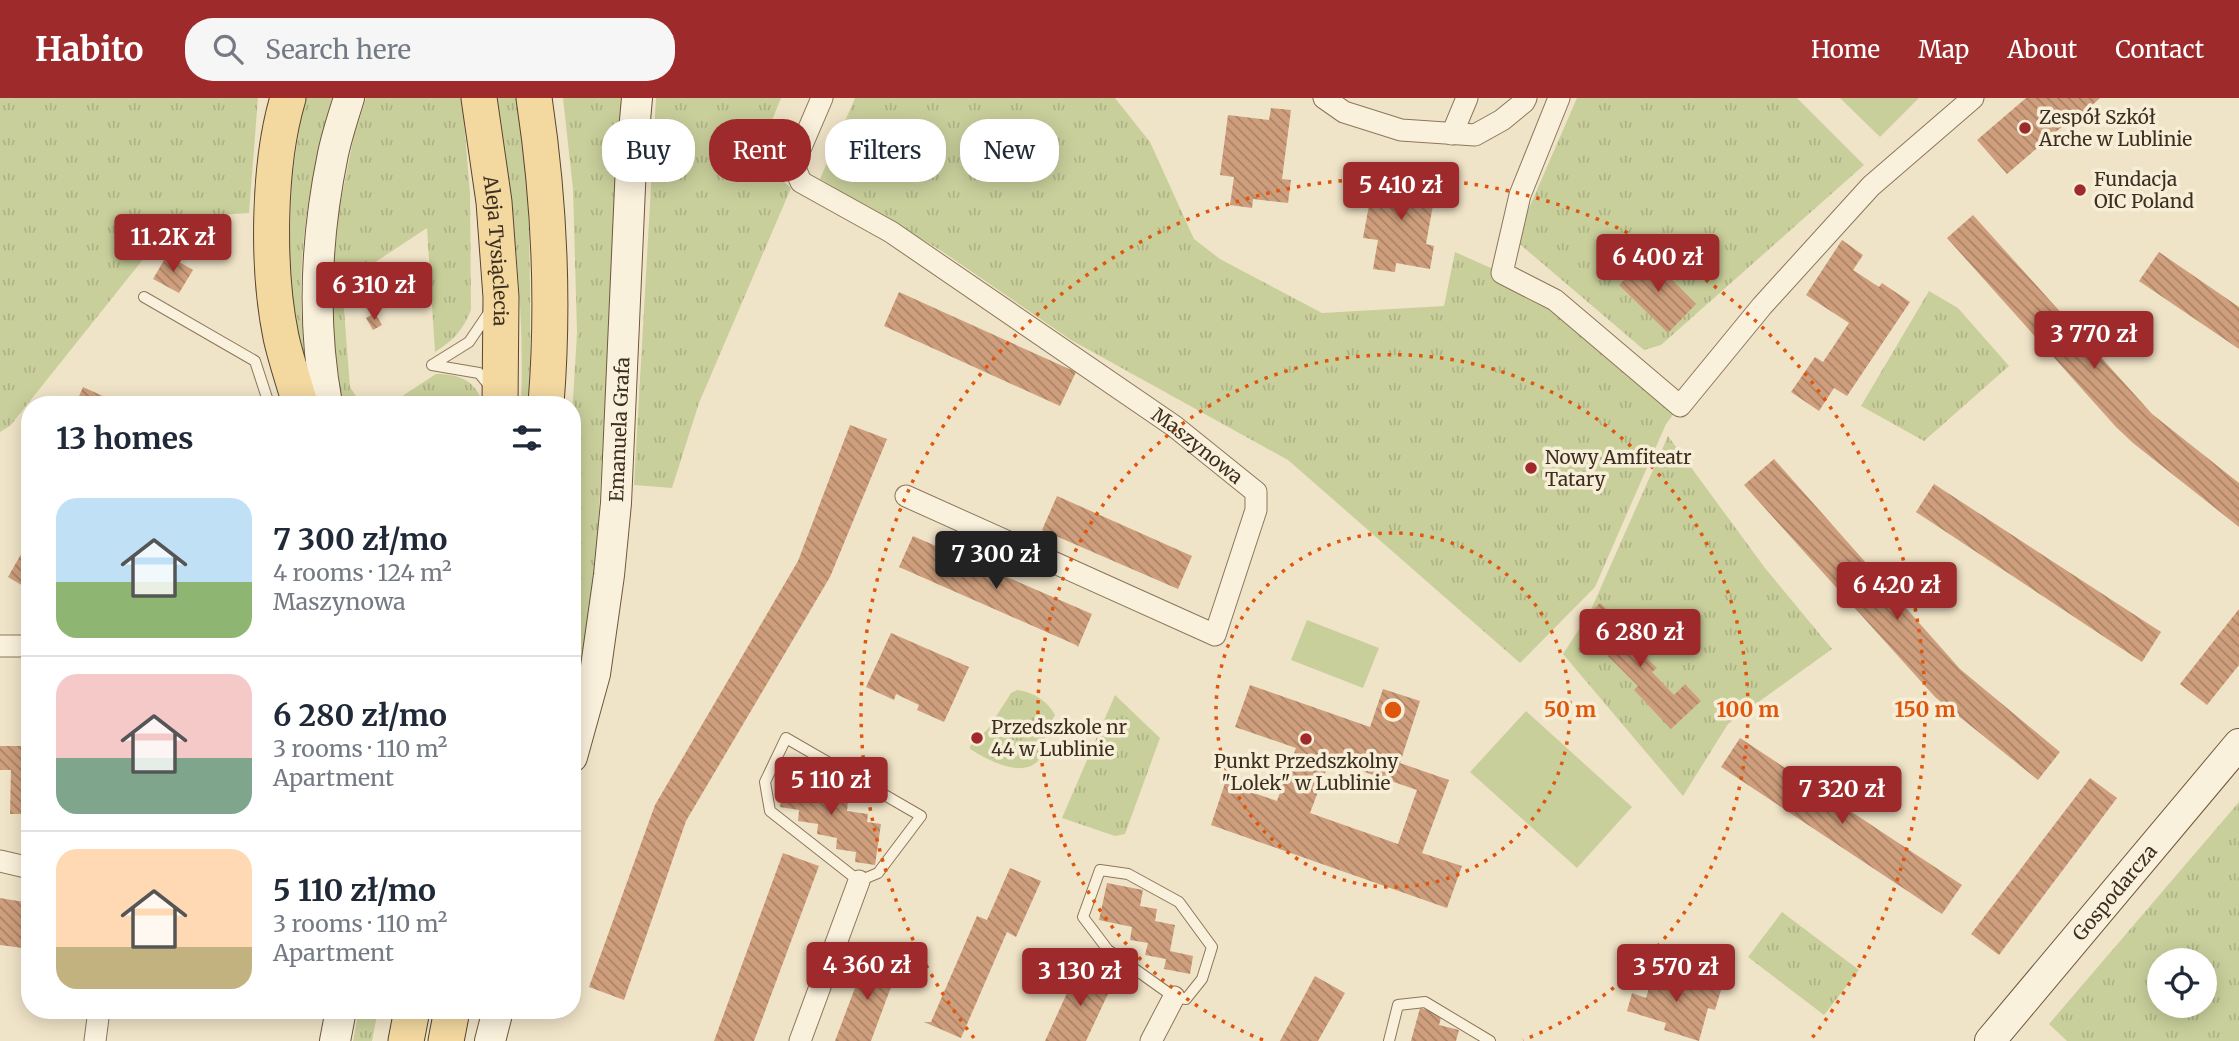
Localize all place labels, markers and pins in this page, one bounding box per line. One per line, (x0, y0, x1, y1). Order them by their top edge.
place label: Zespół Szkół Arche w Lublinie (2038, 105, 2192, 151)
marker: Zespół Szkół Arche w Lublinie (2017, 120, 2033, 136)
pin: 5 410 zł (1329, 162, 1473, 222)
place label: Fundacja OIC Poland (2094, 167, 2194, 213)
marker: Fundacja OIC Poland (2072, 182, 2088, 198)
pin: 11.2K zł (101, 214, 245, 274)
pin: 6 400 zł (1586, 234, 1730, 294)
pin: 6 310 zł (302, 262, 446, 322)
pin: 3 770 zł (2022, 312, 2166, 371)
place label: Nowy Amfiteatr Tatary (1545, 445, 1692, 491)
marker: Nowy Amfiteatr Tatary (1523, 460, 1539, 476)
pin: 7 300 zł (924, 532, 1068, 591)
pin: 6 420 zł (1825, 562, 1969, 622)
pin: 6 280 zł (1568, 610, 1712, 669)
centre of rings (1381, 698, 1405, 722)
place label: Przedszkole nr 44 w Lublinie (991, 715, 1128, 761)
marker: Przedszkole nr 44 w Lublinie (969, 730, 985, 746)
marker: Punkt Przedszkolny "Lolek" w Lublinie (1298, 731, 1314, 747)
place label: Punkt Przedszkolny "Lolek" w Lublinie (1214, 749, 1398, 795)
pin: 5 110 zł (759, 758, 903, 817)
pin: 7 320 zł (1770, 766, 1914, 826)
pin: 4 360 zł (795, 942, 939, 1002)
pin: 3 570 zł (1604, 944, 1748, 1004)
pin: 3 130 zł (1008, 948, 1152, 1008)

